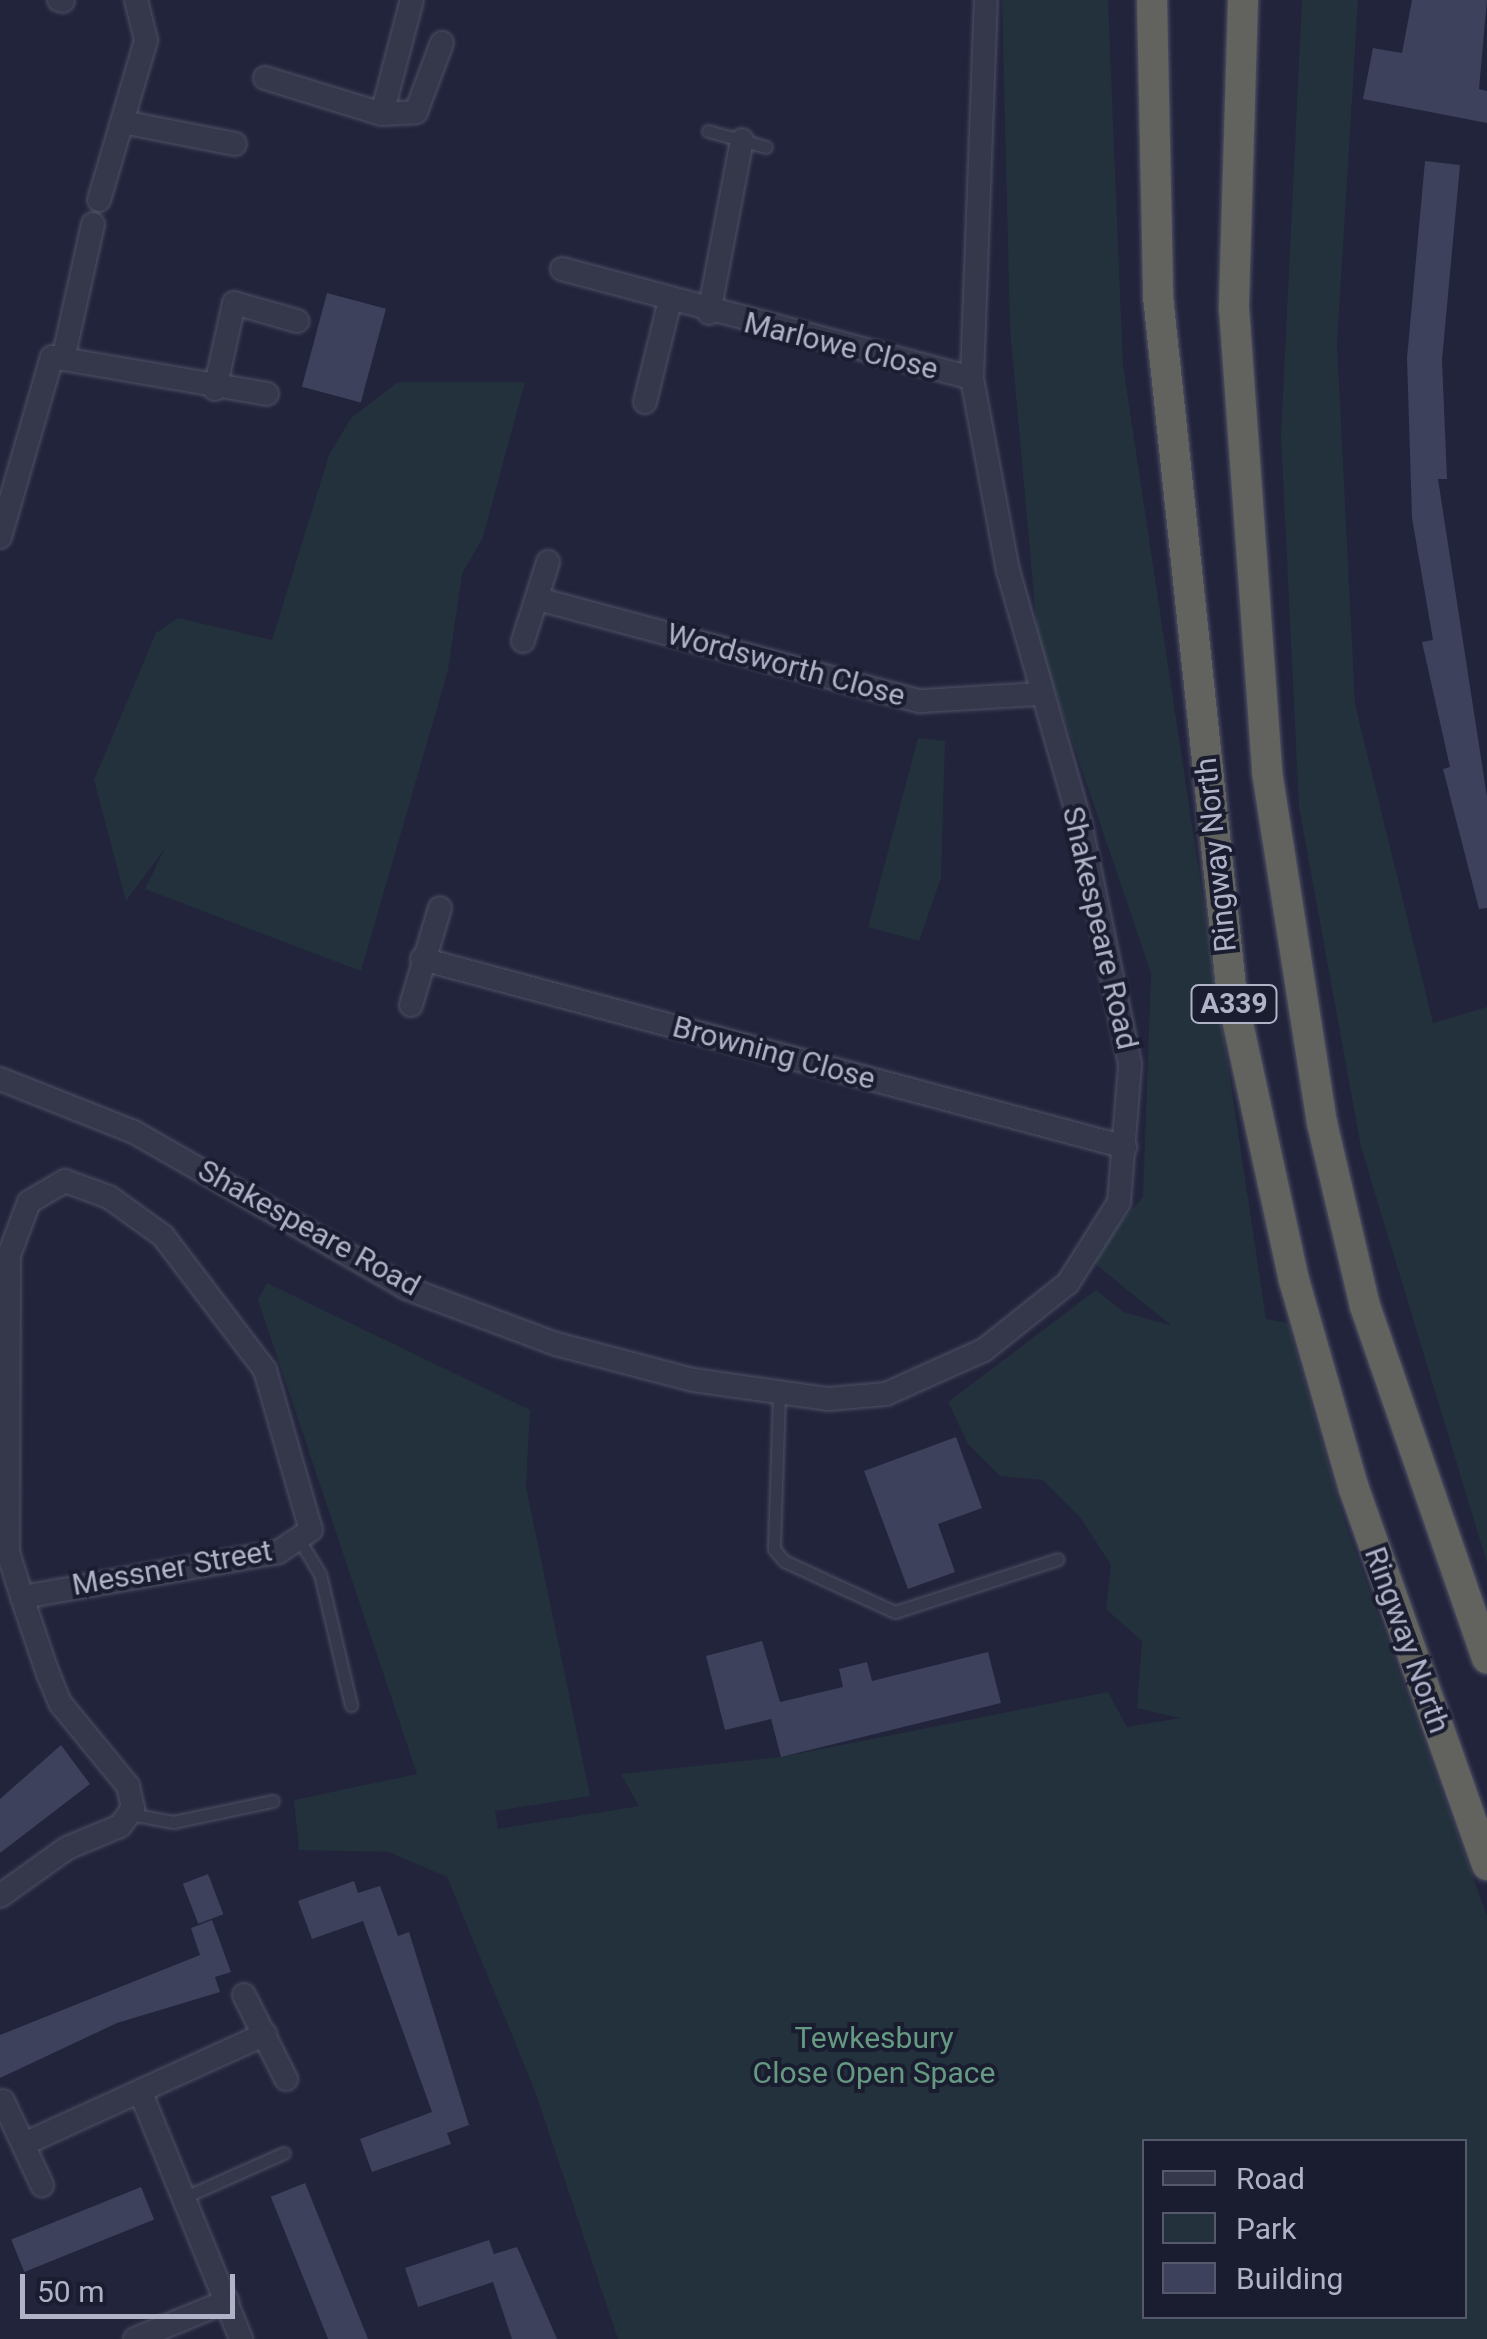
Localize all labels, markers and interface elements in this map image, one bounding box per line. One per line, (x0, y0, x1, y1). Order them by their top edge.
street label: Marlowe Close (740, 305, 942, 387)
street label: Wordsworth Close (663, 616, 909, 714)
street label: Ringway North (1188, 756, 1244, 954)
street label: Shakespeare Road (1055, 803, 1145, 1053)
road number: A339 (1189, 981, 1279, 1027)
street label: Browning Close (669, 1009, 879, 1097)
street label: Shakespeare Road (192, 1152, 426, 1304)
street label: Messner Street (69, 1533, 275, 1603)
street label: Ringway North (1357, 1542, 1457, 1738)
park label: Tewkesbury Close Open Space (753, 2020, 995, 2090)
legend (1142, 2139, 1467, 2319)
text: Road (1236, 2161, 1305, 2196)
text: Park (1236, 2211, 1296, 2246)
scale bar (25, 2254, 240, 2316)
text: Building (1236, 2261, 1343, 2296)
text: 50 m (37, 2274, 104, 2309)

